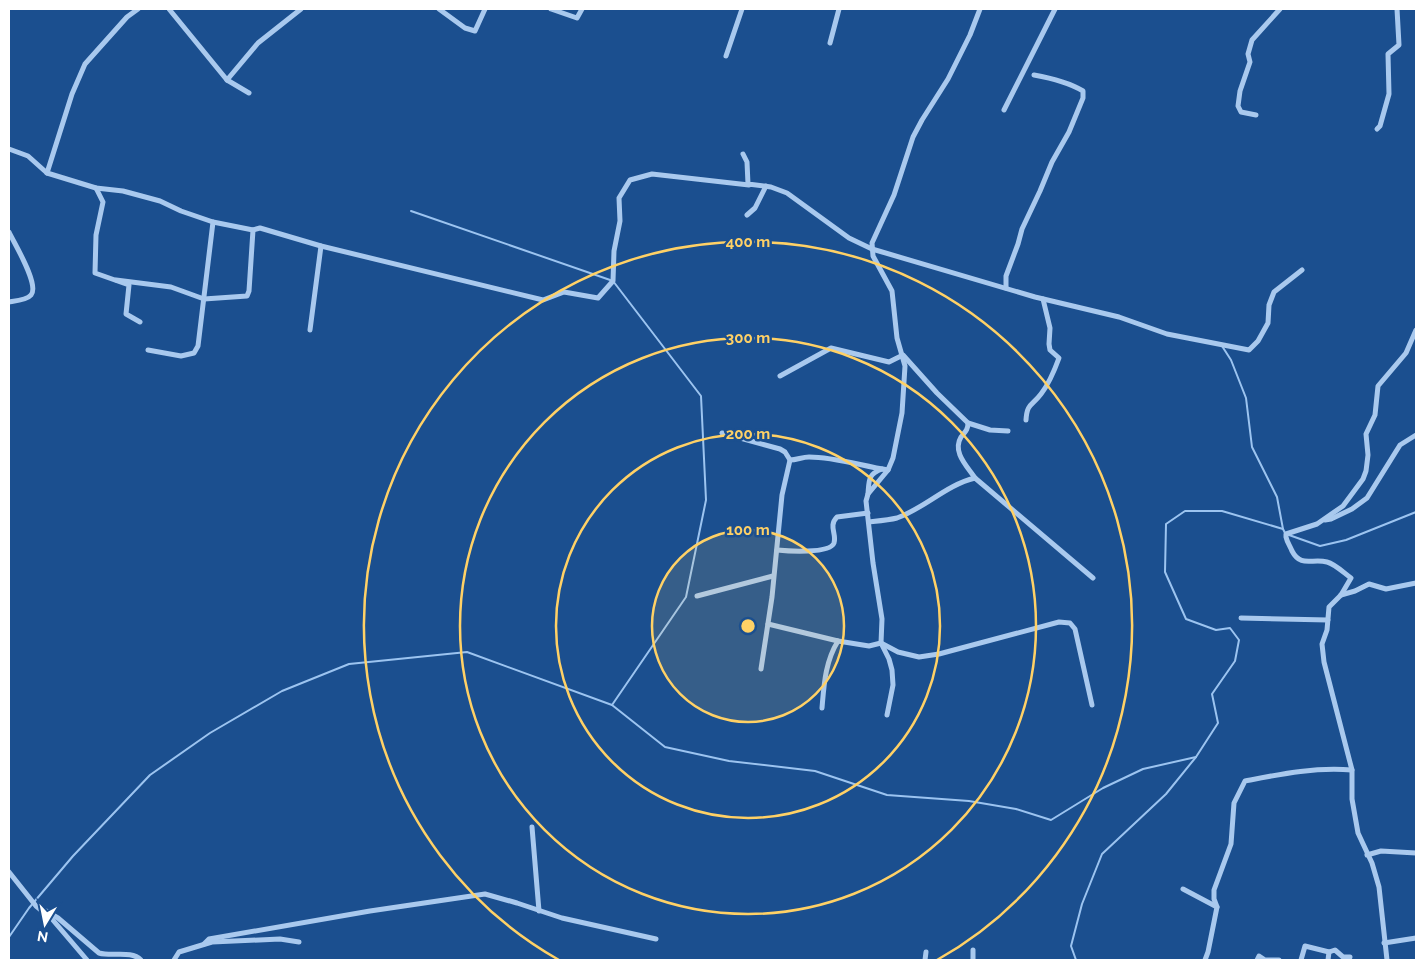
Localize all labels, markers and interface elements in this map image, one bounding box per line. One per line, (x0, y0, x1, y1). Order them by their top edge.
text: 400 m (726, 233, 770, 251)
text: 300 m (726, 329, 770, 347)
text: 200 m (726, 425, 770, 443)
text: 100 m (726, 521, 770, 539)
centre of rings (739, 617, 757, 635)
north arrow (20, 899, 70, 949)
text: N (36, 928, 49, 946)

